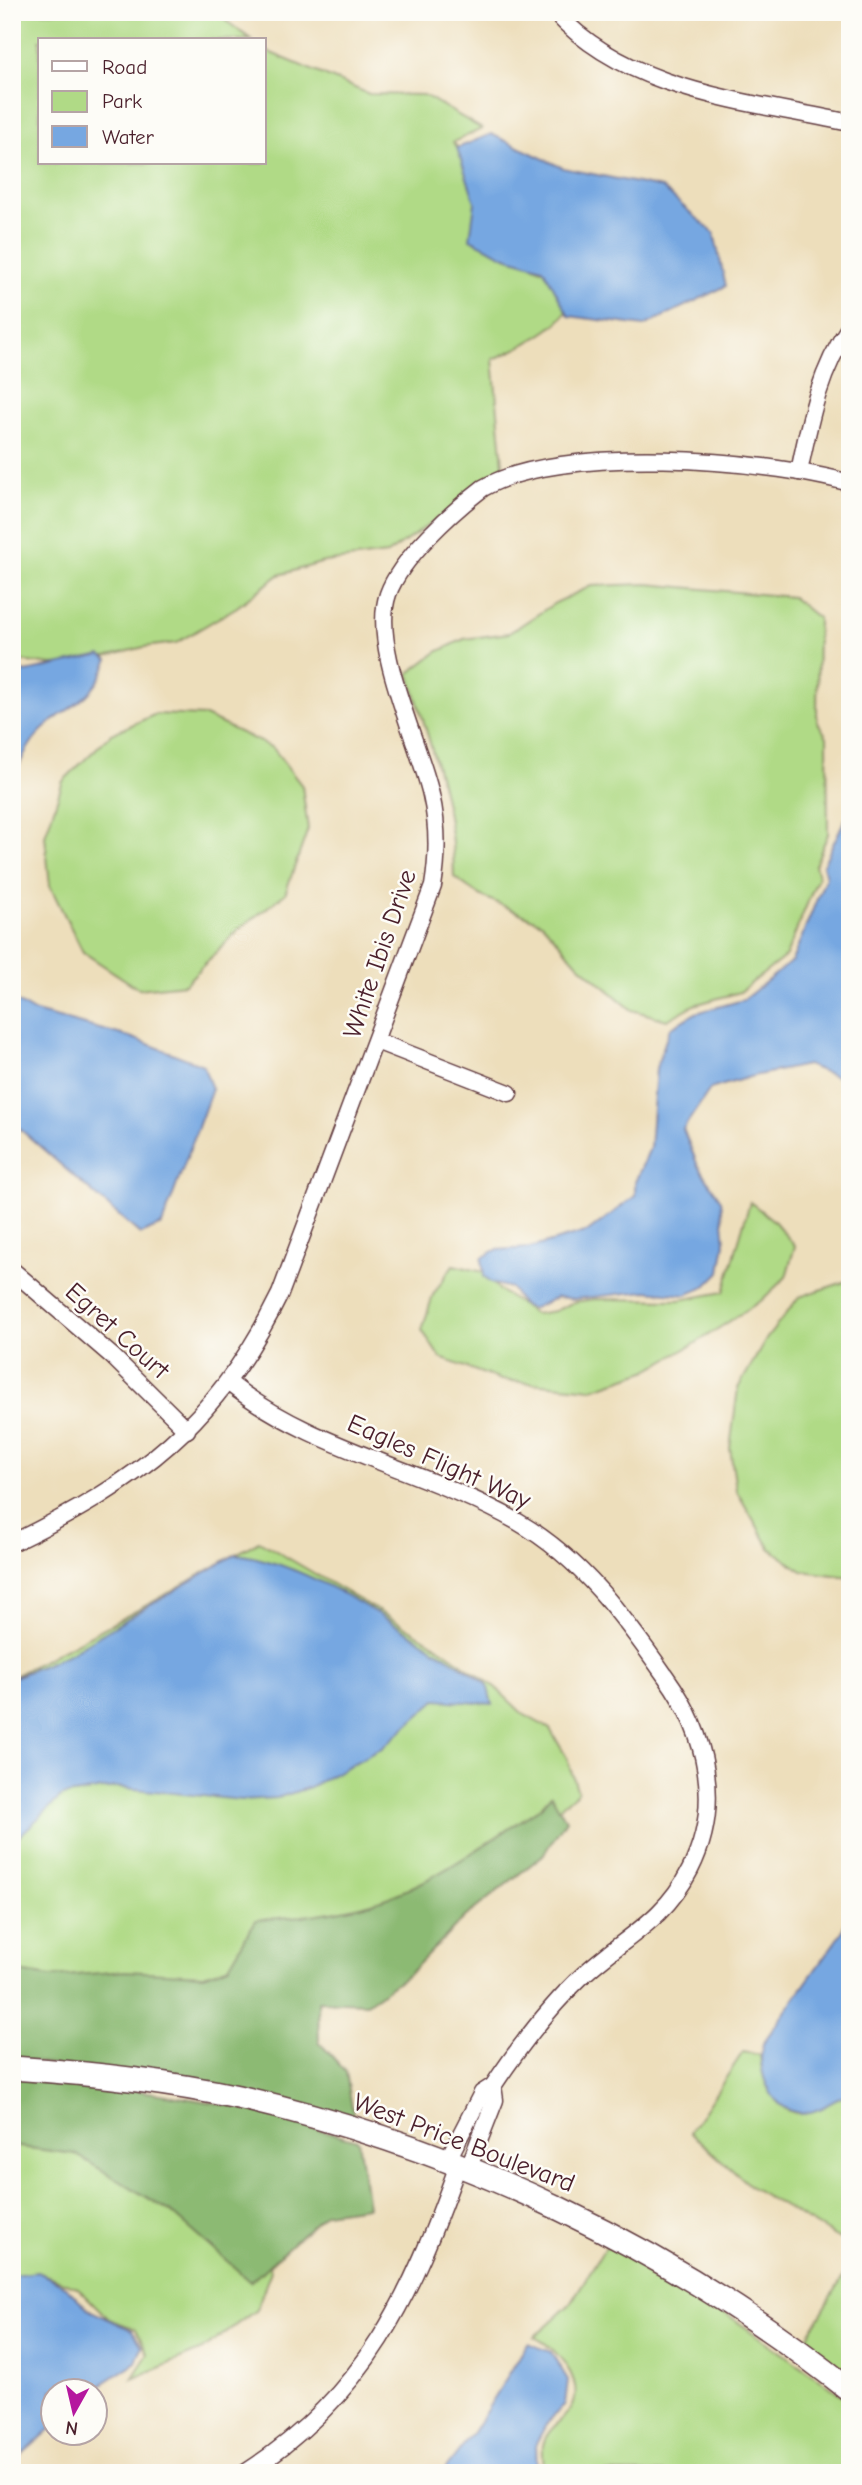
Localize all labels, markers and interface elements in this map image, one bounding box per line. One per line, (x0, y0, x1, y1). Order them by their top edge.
legend (38, 38, 266, 164)
text: Road (102, 55, 147, 79)
text: Park (102, 89, 142, 113)
text: Water (102, 125, 155, 149)
street label: White Ibis Drive (337, 866, 423, 1042)
street label: Egret Court (59, 1277, 176, 1386)
street label: Eagles Flight Way (343, 1408, 536, 1516)
street label: West Price Boulevard (349, 2087, 579, 2199)
north arrow (38, 2376, 108, 2446)
text: N (64, 2416, 79, 2440)

